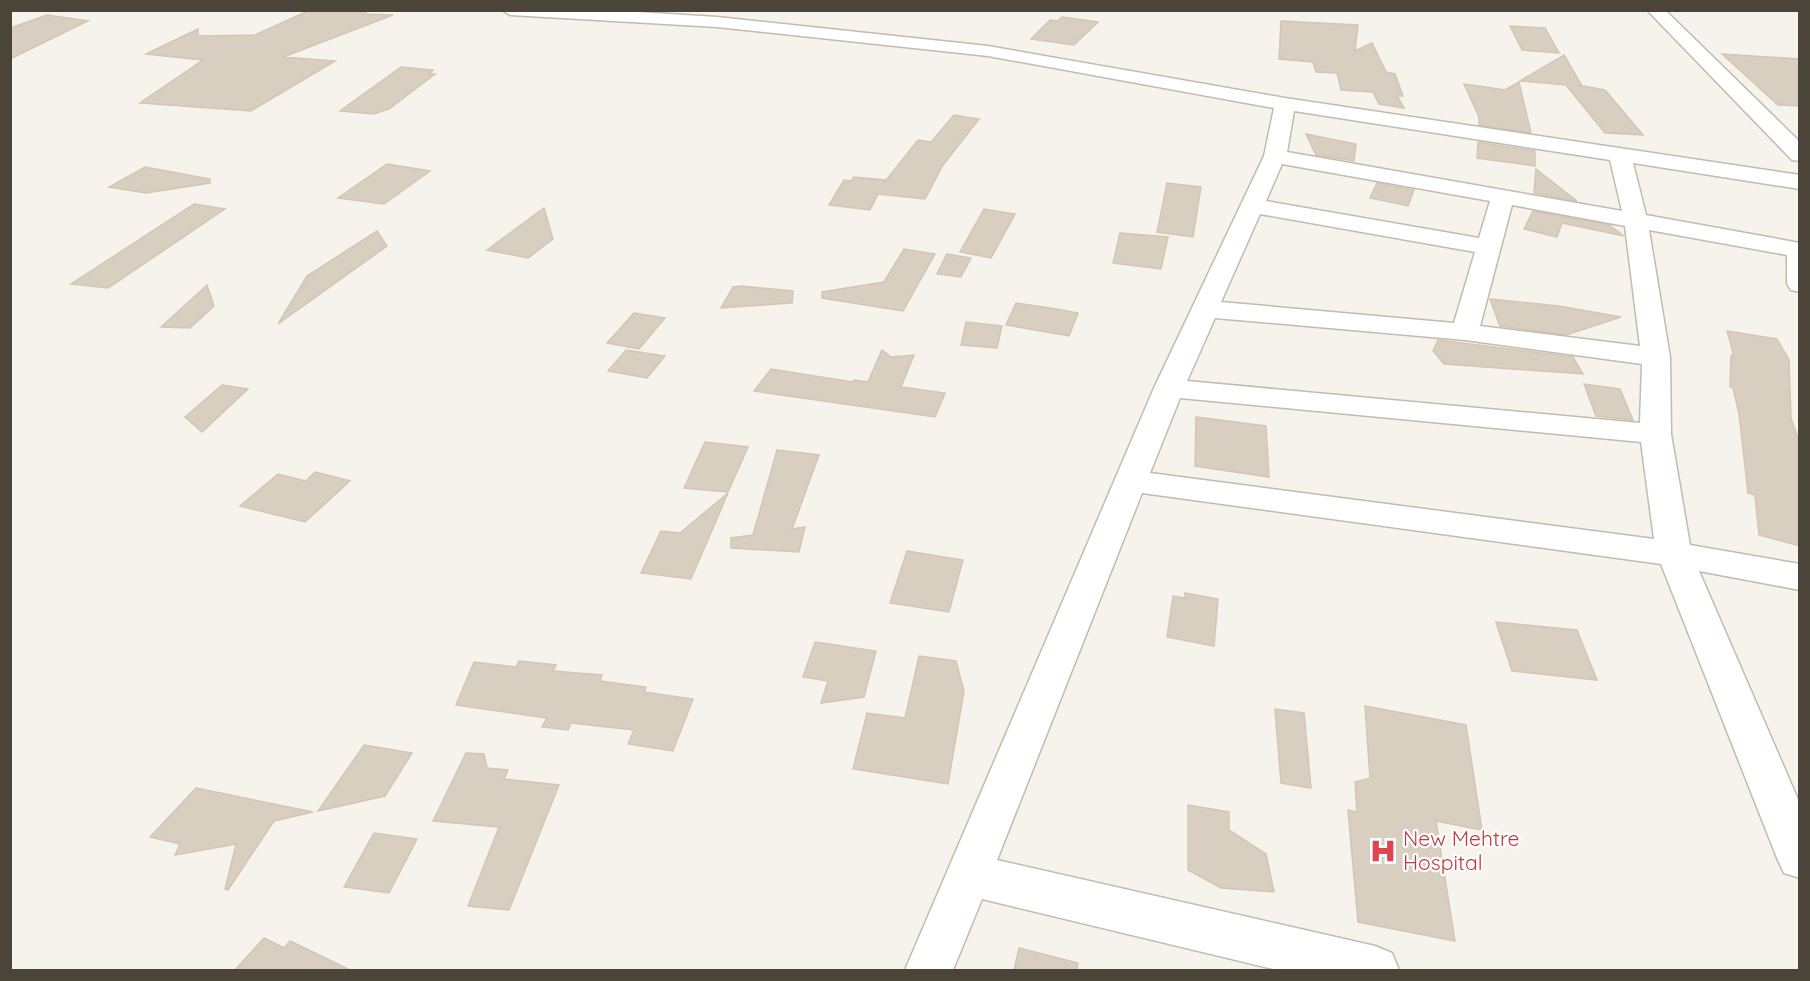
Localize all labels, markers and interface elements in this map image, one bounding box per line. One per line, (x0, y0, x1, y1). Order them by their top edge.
place label: New Mehtre Hospital (1403, 825, 1519, 875)
hospital icon: New Mehtre Hospital (1368, 836, 1398, 866)

